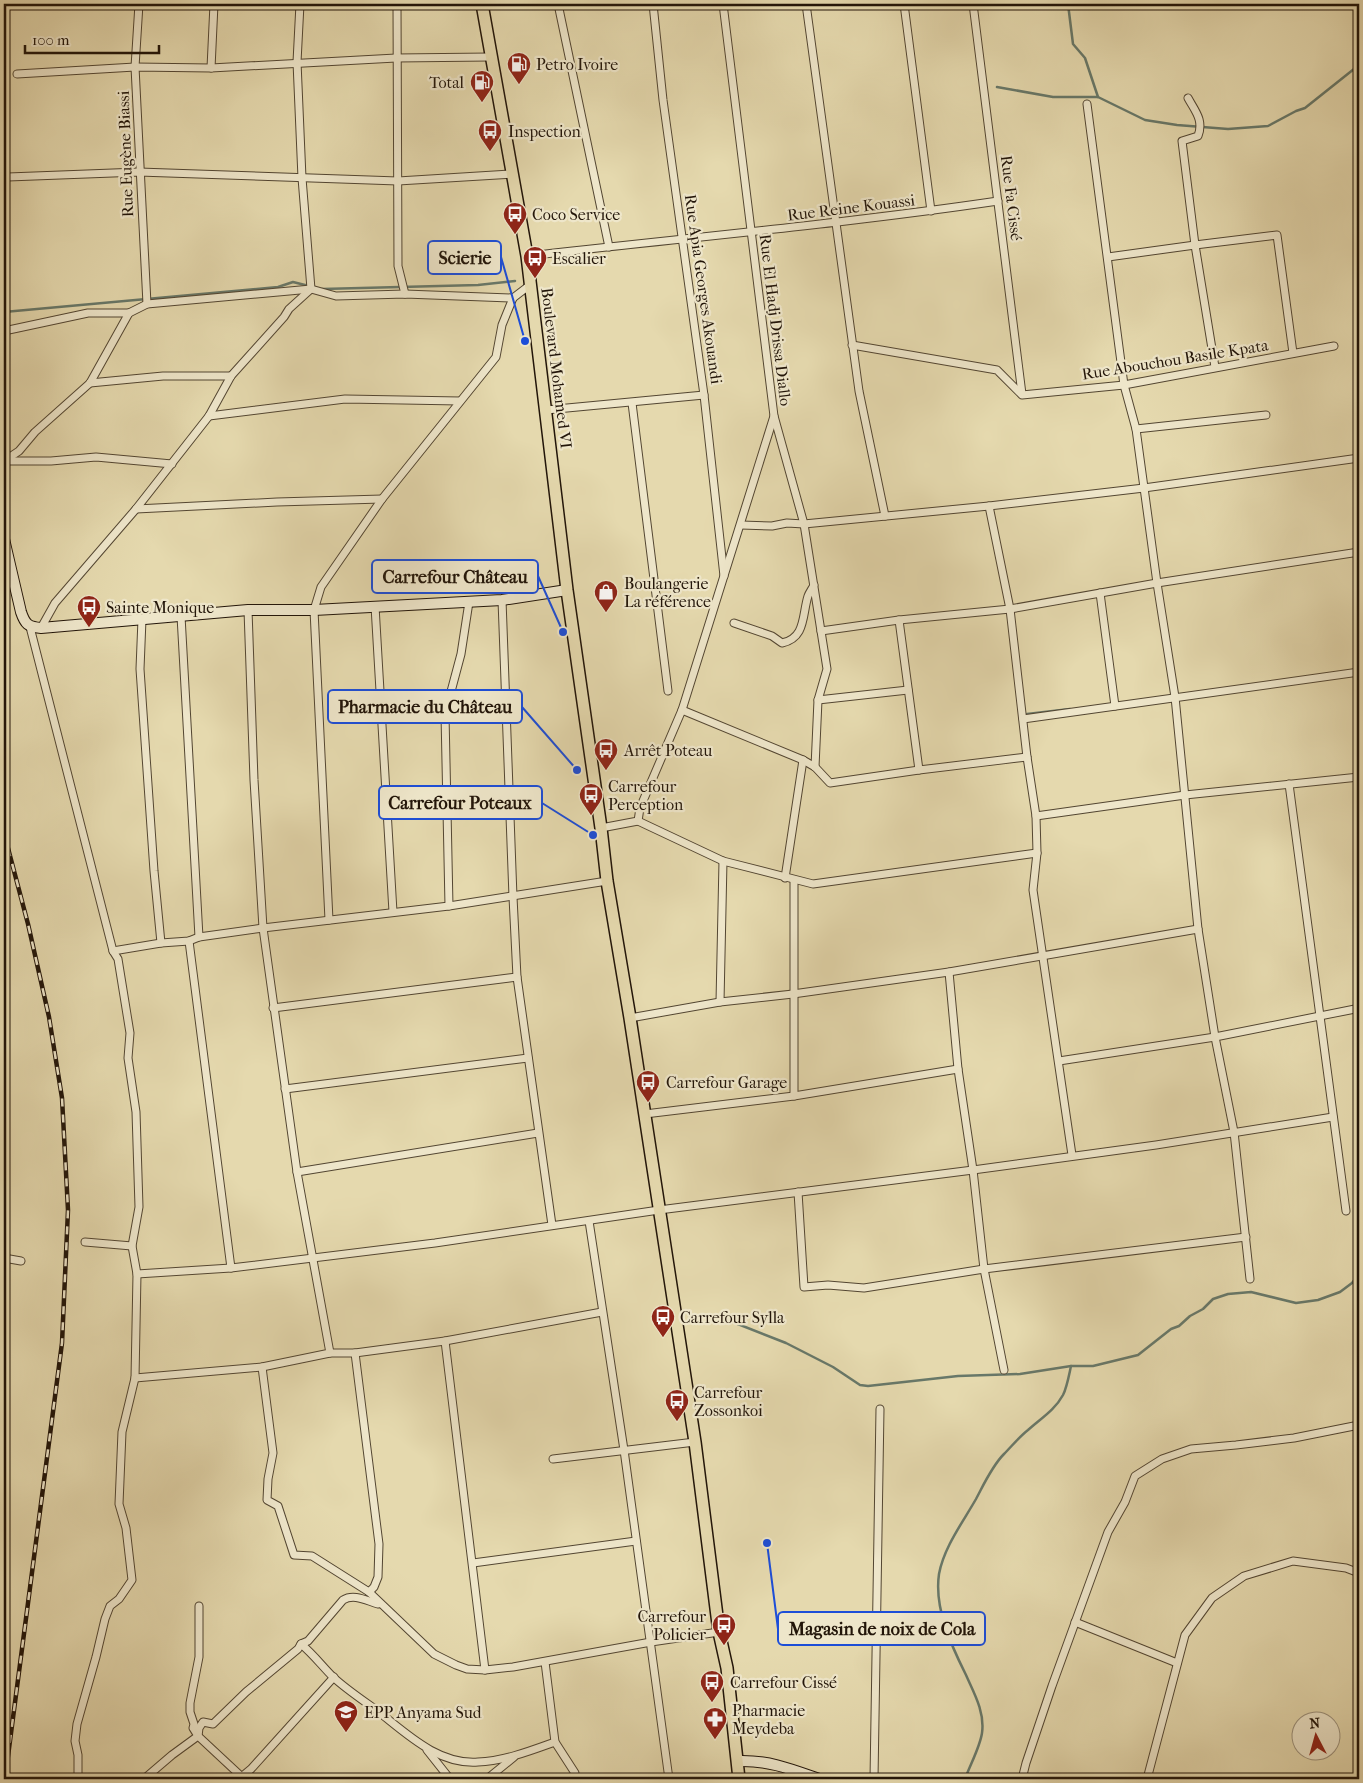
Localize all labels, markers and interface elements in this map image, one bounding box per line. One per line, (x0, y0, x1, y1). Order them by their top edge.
scale bar (25, 22, 159, 54)
text: 100 m (32, 31, 70, 49)
fuel station icon: Petro Ivoire (506, 51, 532, 85)
place label: Petro Ivoire (536, 55, 618, 74)
fuel station icon: Total (469, 69, 495, 103)
place label: Total (429, 73, 465, 92)
street label: Rue Eugène Biassi (114, 90, 137, 218)
bus stop icon: Inspection (477, 118, 503, 152)
place label: Inspection (508, 122, 581, 141)
street label: Rue Fa Cissé (997, 154, 1026, 242)
street label: Rue Reine Kouassi (786, 190, 916, 225)
street label: Rue Apia Georges Akouandi (681, 193, 726, 385)
bus stop icon: Coco Service (502, 201, 528, 235)
place label: Coco Service (532, 205, 620, 224)
street label: Rue El Hadj Drissa Diallo (756, 233, 795, 407)
callout: Scierie (428, 241, 501, 274)
bus stop icon: Escalier (522, 245, 548, 279)
text: Scierie (438, 248, 492, 269)
place label: Escalier (552, 249, 606, 268)
street label: Boulevard Mohamed VI (537, 286, 576, 450)
street label: Rue Abouchou Basile Kpata (1080, 335, 1270, 384)
callout: Carrefour Château (372, 560, 538, 593)
text: Carrefour Château (382, 567, 528, 588)
place label: Boulangerie La référence (624, 574, 711, 611)
shop icon: Boulangerie La référence (593, 579, 619, 613)
bus stop icon: Sainte Monique (76, 594, 102, 628)
place label: Sainte Monique (106, 598, 214, 617)
callout: Pharmacie du Château (328, 690, 522, 723)
text: Pharmacie du Château (338, 697, 513, 718)
bus stop icon: Arrêt Poteau (593, 737, 619, 771)
place label: Arrêt Poteau (623, 741, 712, 760)
place label: Carrefour Perception (608, 777, 684, 814)
bus stop icon: Carrefour Perception (578, 782, 604, 816)
callout: Carrefour Poteaux (379, 786, 542, 819)
text: Carrefour Poteaux (388, 793, 532, 814)
bus stop icon: Carrefour Garage (635, 1069, 661, 1103)
place label: Carrefour Garage (666, 1073, 787, 1092)
bus stop icon: Carrefour Sylla (650, 1304, 676, 1338)
place label: Carrefour Sylla (680, 1308, 785, 1327)
place label: Carrefour Zossonkoi (694, 1383, 763, 1420)
bus stop icon: Carrefour Zossonkoi (664, 1388, 690, 1422)
place label: Carrefour Policier (638, 1607, 706, 1644)
bus stop icon: Carrefour Policier (711, 1612, 737, 1646)
callout: Magasin de noix de Cola (778, 1612, 985, 1645)
text: Magasin de noix de Cola (788, 1619, 976, 1640)
bus stop icon: Carrefour Cissé (699, 1669, 725, 1703)
place label: Carrefour Cissé (730, 1673, 837, 1692)
school or university icon: EPP Anyama Sud (333, 1699, 359, 1733)
place label: Pharmacie Meydeba (732, 1701, 805, 1738)
place label: EPP Anyama Sud (364, 1703, 482, 1722)
pharmacy icon: Pharmacie Meydeba (702, 1706, 728, 1740)
north arrow (1290, 1710, 1340, 1760)
text: N (1309, 1715, 1321, 1733)

